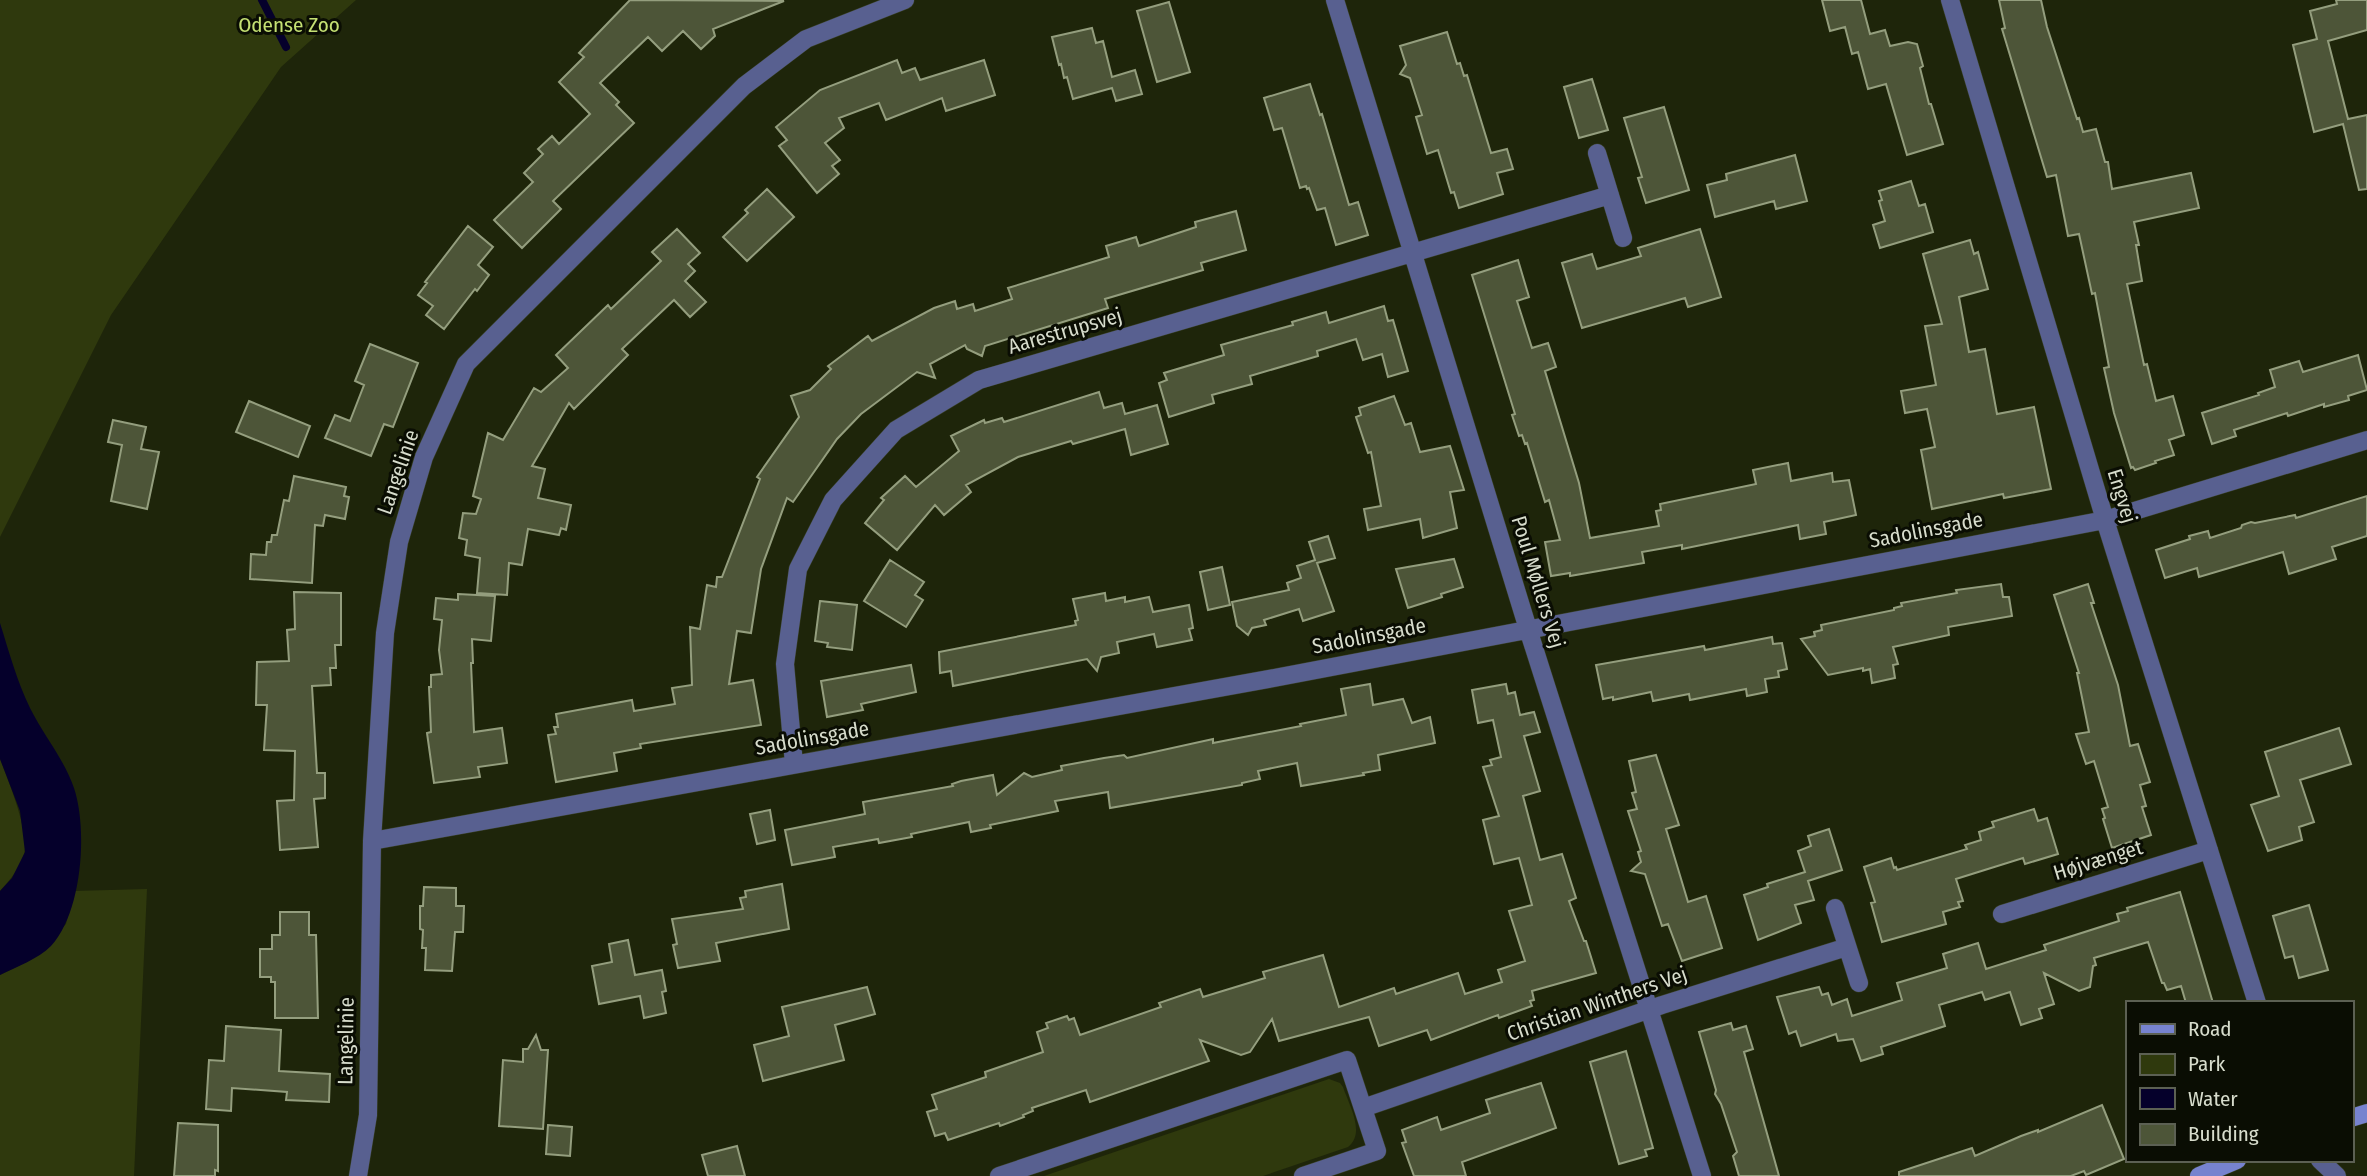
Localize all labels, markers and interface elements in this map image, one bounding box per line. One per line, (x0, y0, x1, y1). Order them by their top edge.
park label: Odense Zoo (238, 12, 340, 38)
street label: Aarestrupsvej (1005, 302, 1125, 360)
street label: Langelinie (371, 426, 425, 518)
street label: Engvej (2101, 466, 2143, 526)
street label: Sadolinsgade (1867, 506, 1985, 554)
street label: Poul Møllers Vej (1506, 513, 1570, 651)
street label: Sadolinsgade (1310, 612, 1428, 660)
street label: Sadolinsgade (753, 715, 871, 761)
street label: Højvænget (2050, 834, 2146, 886)
street label: Christian Winthers Vej (1504, 961, 1690, 1047)
street label: Langelinie (332, 997, 360, 1085)
legend (2126, 1001, 2353, 1162)
text: Road (2188, 1016, 2232, 1042)
text: Park (2188, 1051, 2226, 1077)
text: Water (2188, 1086, 2238, 1112)
text: Building (2188, 1121, 2259, 1147)

